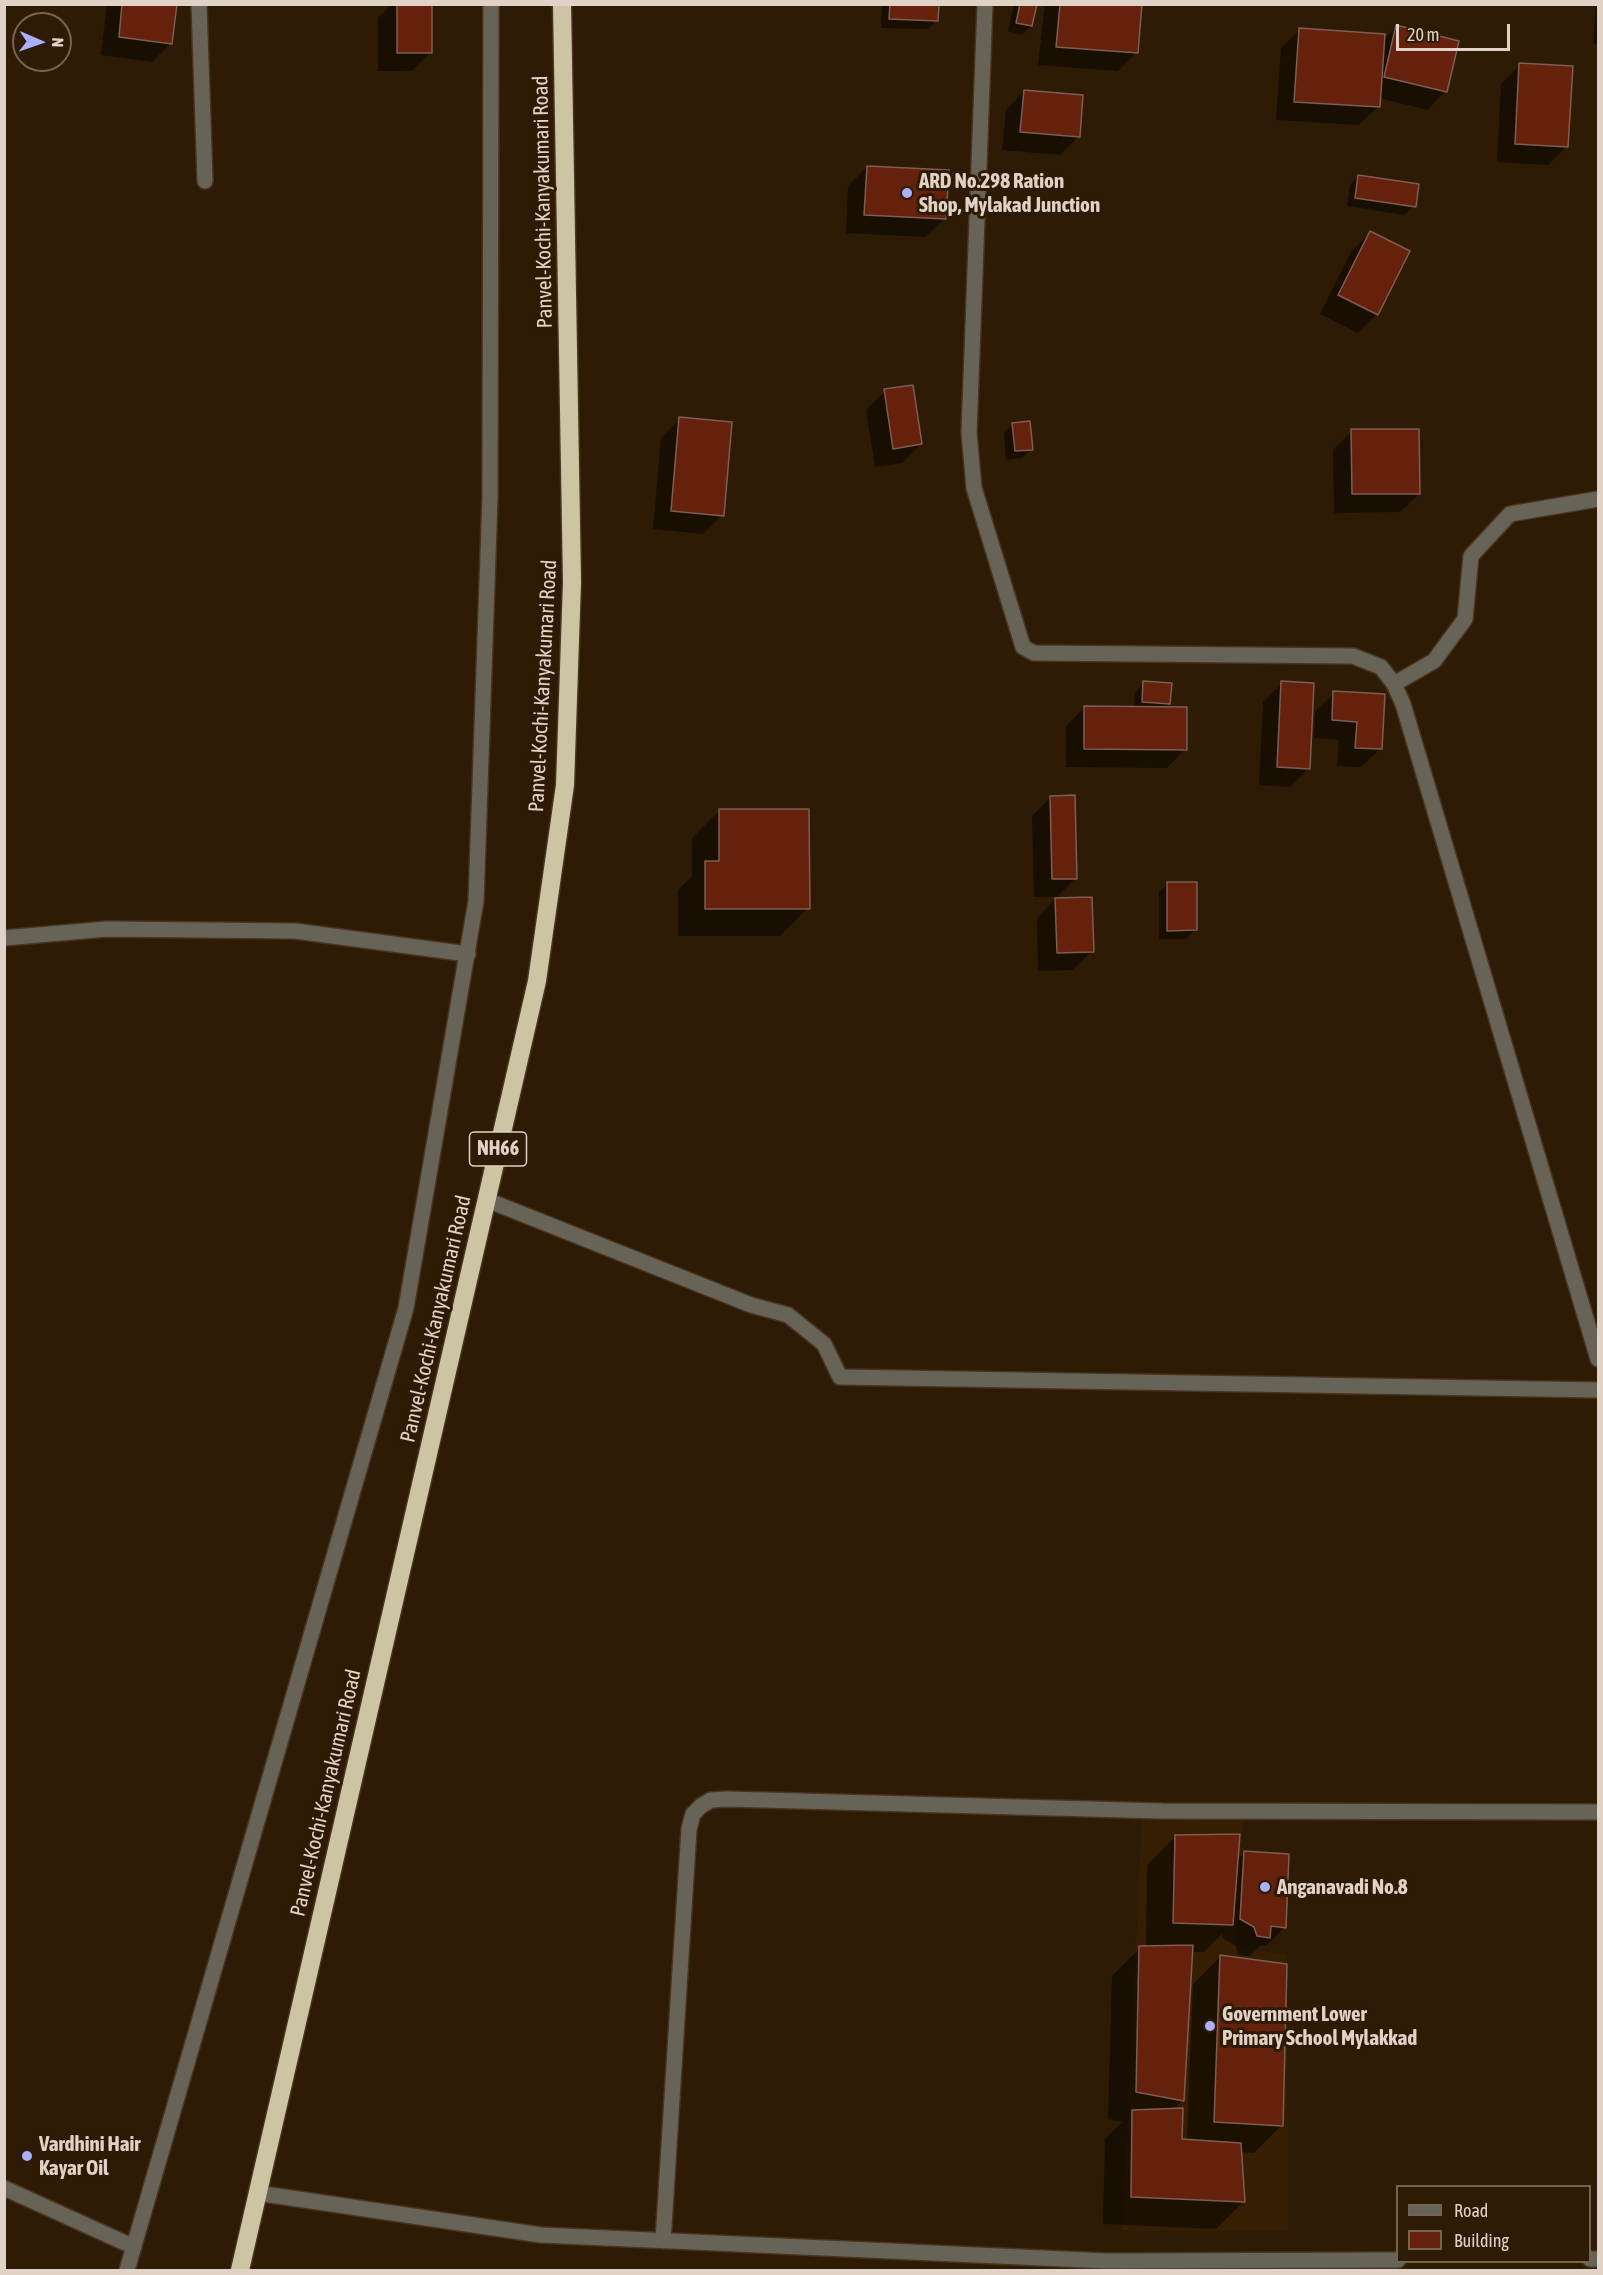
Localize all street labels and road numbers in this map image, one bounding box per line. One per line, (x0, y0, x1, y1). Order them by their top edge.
street label: Panvel-Kochi-Kanyakumari Road (528, 75, 558, 329)
street label: Panvel-Kochi-Kanyakumari Road (524, 559, 562, 813)
road number: NH66 (470, 1132, 526, 1166)
street label: Panvel-Kochi-Kanyakumari Road (395, 1193, 477, 1445)
street label: Panvel-Kochi-Kanyakumari Road (285, 1667, 367, 1919)

